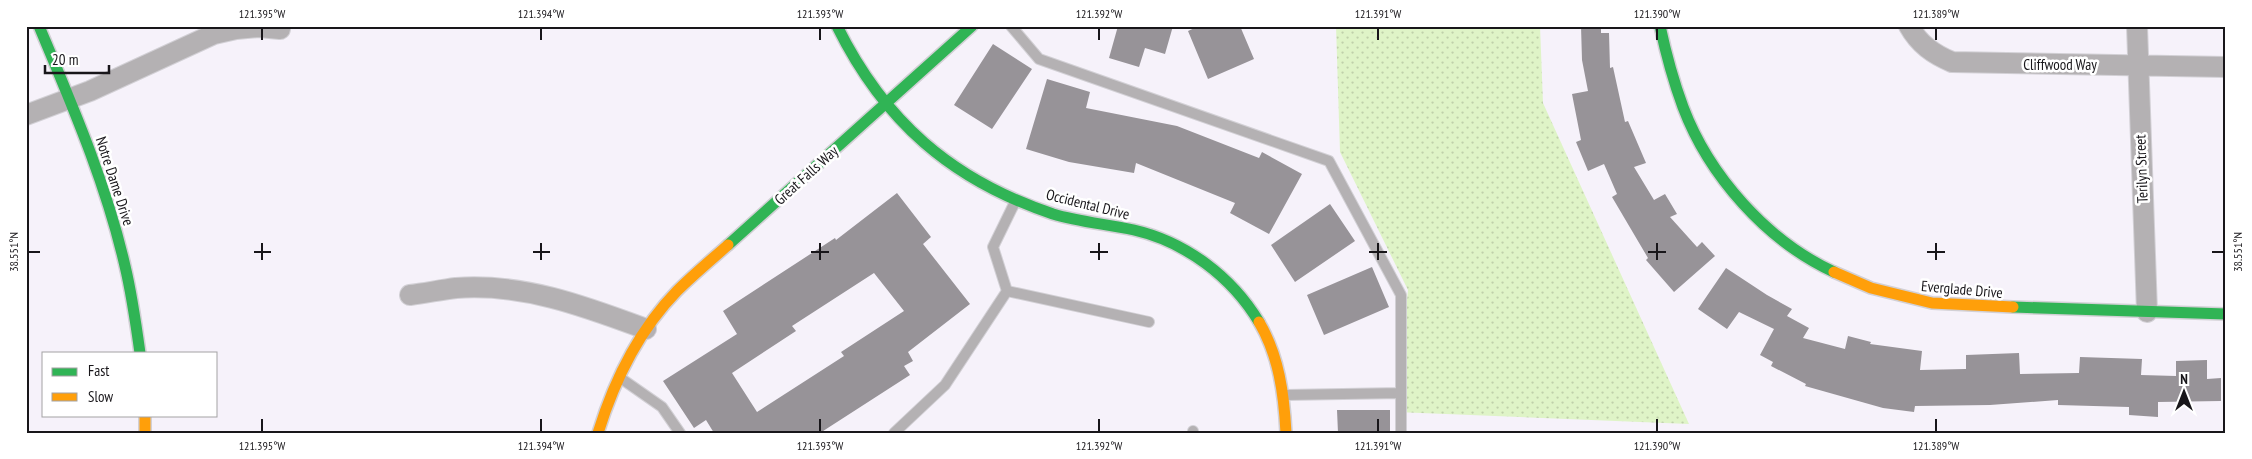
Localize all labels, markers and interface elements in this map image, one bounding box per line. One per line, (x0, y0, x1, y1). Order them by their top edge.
text: 121.395°W (239, 6, 285, 21)
text: 121.394°W (518, 6, 564, 21)
text: 121.393°W (797, 6, 843, 21)
text: 121.392°W (1076, 6, 1122, 21)
text: 121.391°W (1355, 6, 1401, 21)
text: 121.390°W (1634, 6, 1680, 21)
text: 121.389°W (1913, 6, 1959, 21)
scale bar (45, 42, 109, 74)
text: 20 m (52, 50, 78, 69)
street label: Cliffwood Way (2023, 55, 2097, 74)
street label: Notre Dame Drive (92, 134, 138, 228)
street label: Terilyn Street (2130, 134, 2152, 204)
street label: Great Falls Way (770, 141, 842, 209)
street label: Occidental Drive (1044, 184, 1132, 224)
text: 38.551°N (6, 232, 21, 272)
text: 38.551°N (2230, 232, 2245, 272)
street label: Everglade Drive (1920, 276, 2004, 302)
legend (42, 352, 218, 416)
text: Fast (88, 361, 109, 380)
north arrow (2160, 366, 2210, 416)
text: N (2180, 370, 2188, 388)
text: Slow (88, 387, 113, 406)
text: 121.395°W (239, 438, 285, 453)
text: 121.394°W (518, 438, 564, 453)
text: 121.393°W (797, 438, 843, 453)
text: 121.392°W (1076, 438, 1122, 453)
text: 121.391°W (1355, 438, 1401, 453)
text: 121.390°W (1634, 438, 1680, 453)
text: 121.389°W (1913, 438, 1959, 453)

